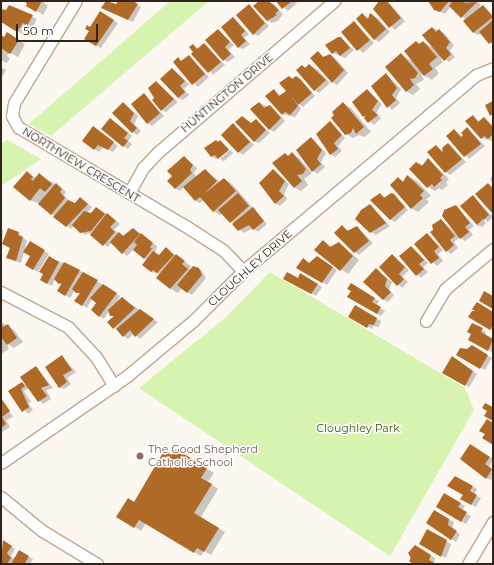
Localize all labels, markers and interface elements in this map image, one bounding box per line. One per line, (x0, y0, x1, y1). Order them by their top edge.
scale bar (18, 16, 100, 42)
text: 50 m (23, 23, 54, 38)
street label: HUNTINGTON DRIVE (178, 51, 276, 135)
street label: NORTHVIEW CRESCENT (20, 125, 142, 205)
street label: CLOUGHLEY DRIVE (205, 227, 295, 309)
park label: Cloughley Park (316, 421, 400, 435)
place label: The Good Shepherd Catholic School (148, 443, 258, 469)
marker: The Good Shepherd Catholic School (135, 451, 145, 461)

